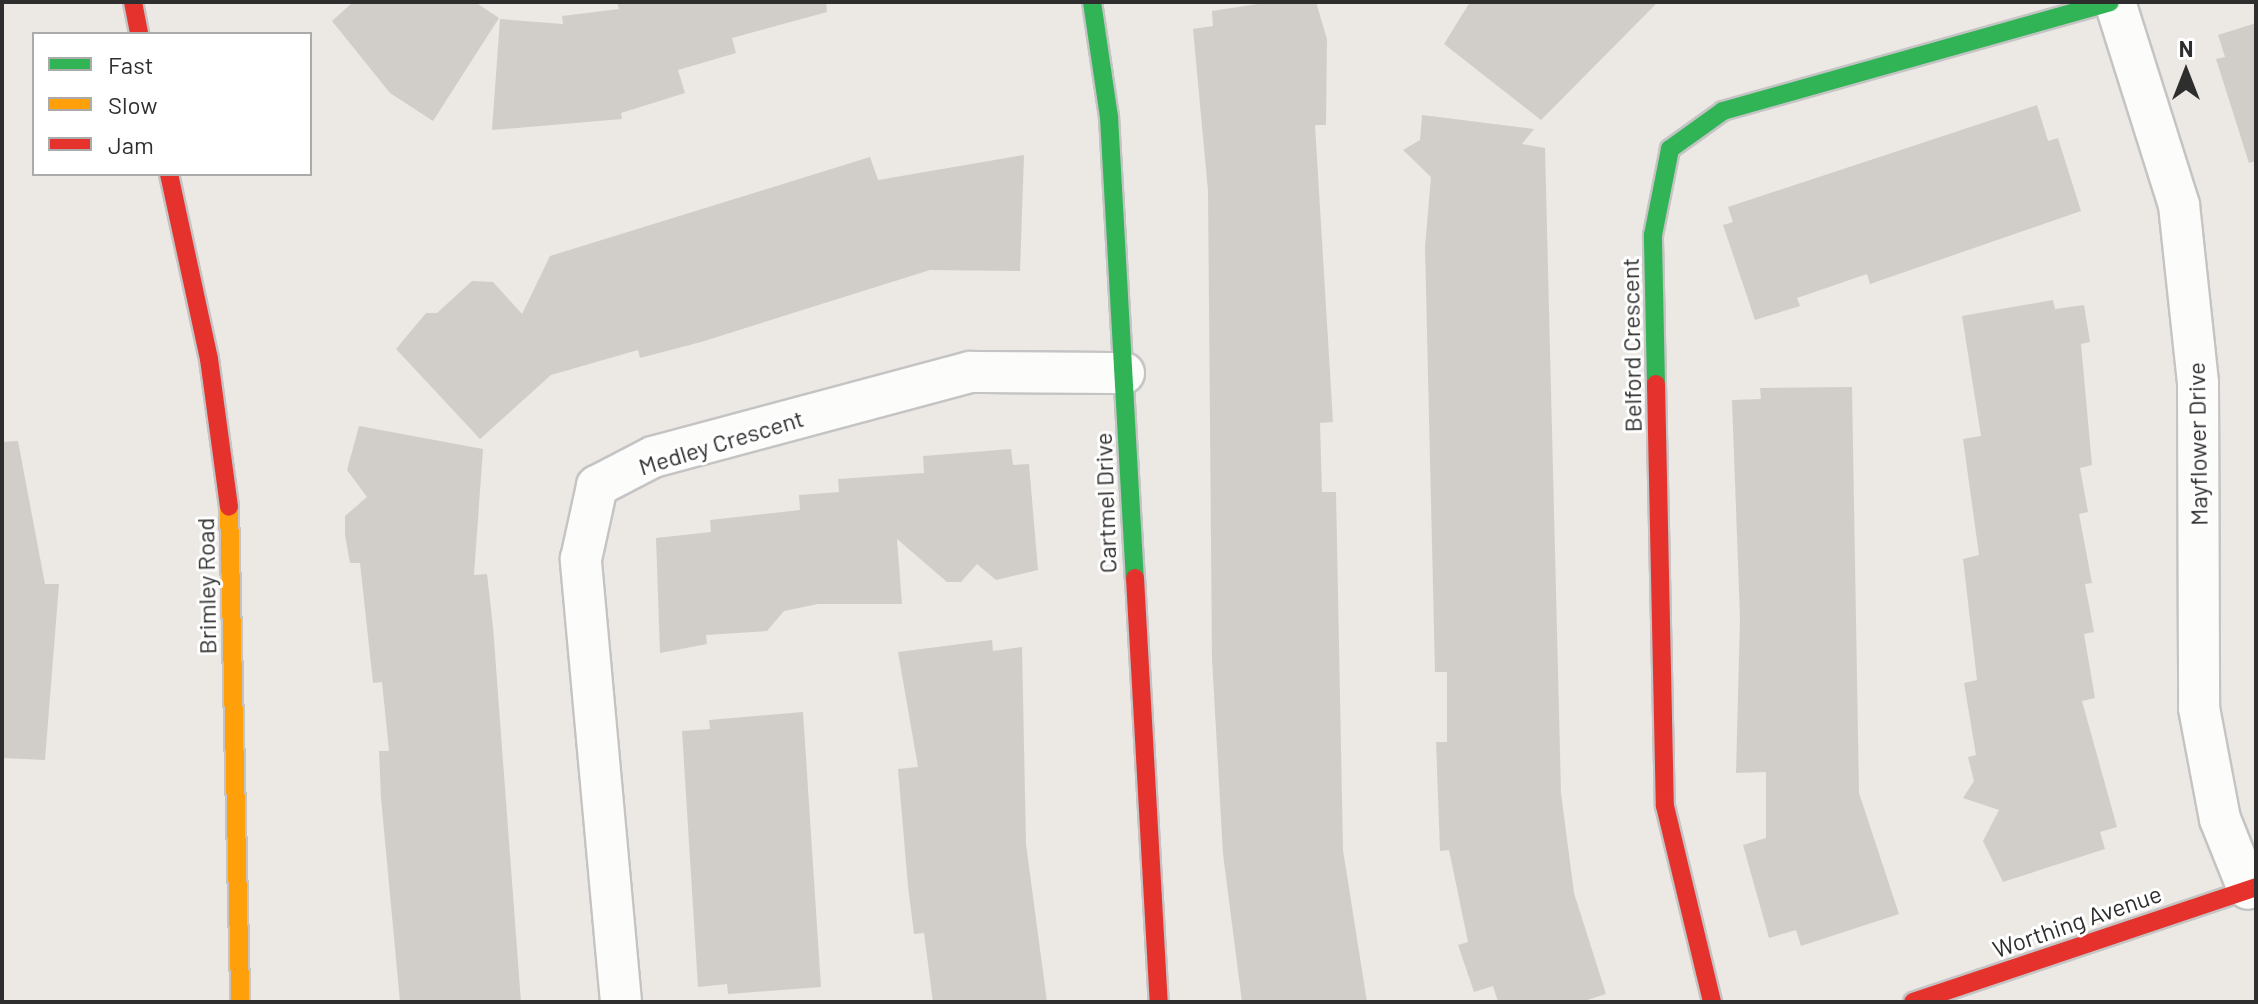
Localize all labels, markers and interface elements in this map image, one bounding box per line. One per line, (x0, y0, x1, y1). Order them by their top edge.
legend (32, 32, 312, 176)
north arrow (2146, 32, 2226, 112)
text: N (2179, 35, 2193, 61)
text: Fast (108, 50, 153, 79)
text: Slow (108, 90, 157, 119)
text: Jam (108, 130, 154, 159)
street label: Belford Crescent (1615, 257, 1647, 433)
street label: Mayflower Drive (2181, 362, 2213, 526)
street label: Medley Crescent (635, 403, 807, 481)
street label: Cartmel Drive (1088, 432, 1122, 574)
street label: Brimley Road (190, 517, 222, 655)
street label: Worthing Avenue (1989, 879, 2165, 963)

